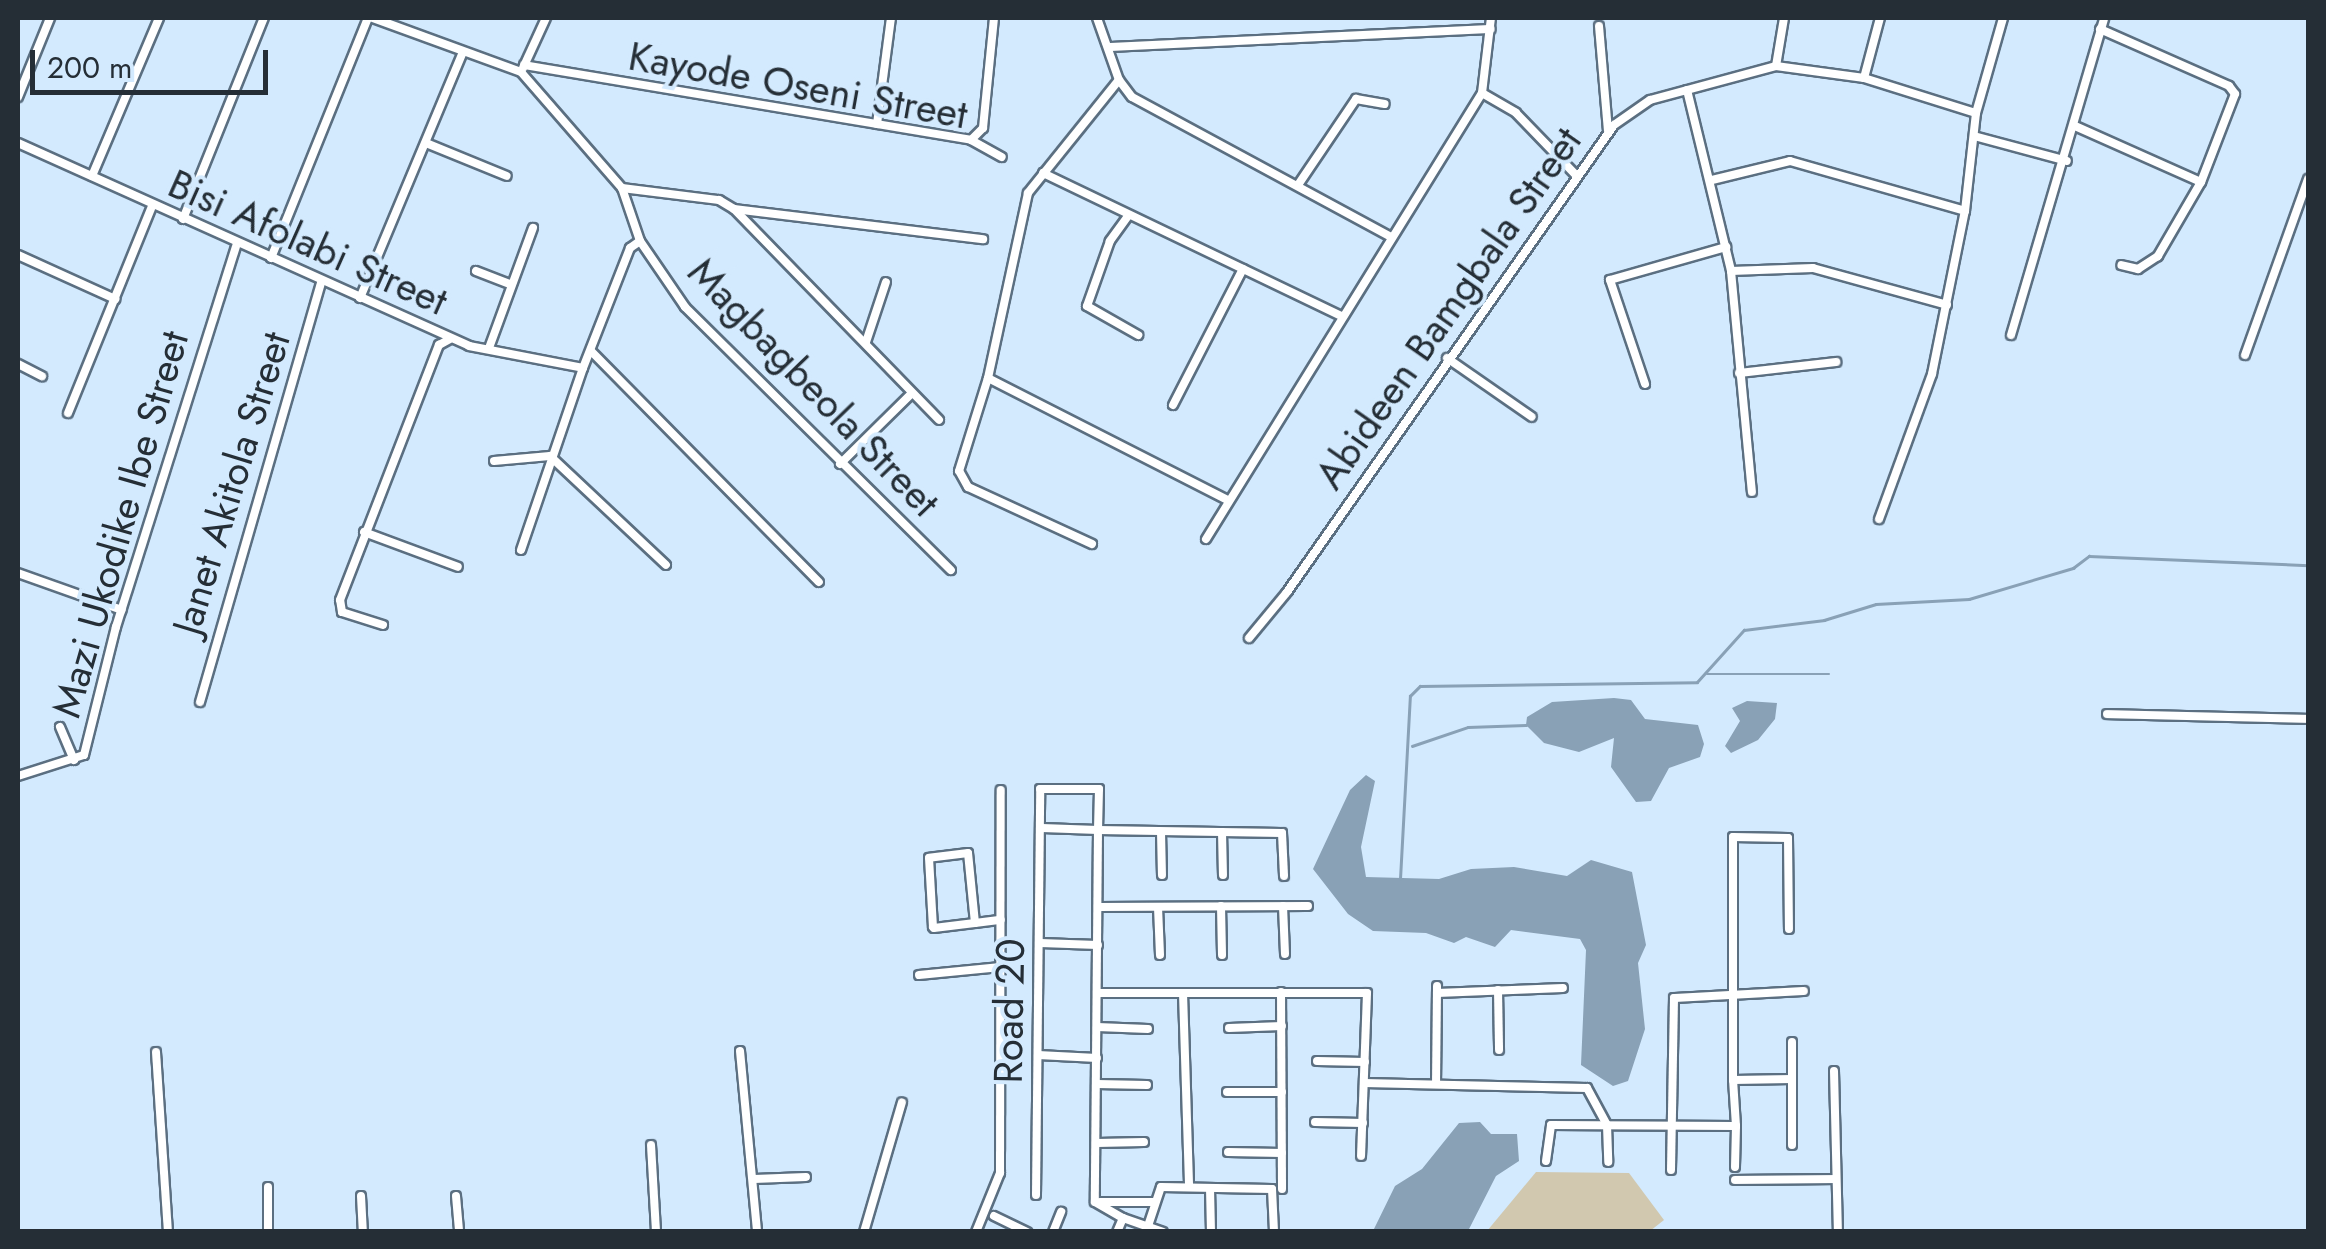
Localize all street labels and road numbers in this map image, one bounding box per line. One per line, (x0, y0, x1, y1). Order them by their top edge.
street label: Kayode Oseni Street (625, 32, 971, 138)
street label: Abideen Bamgbala Street (1305, 118, 1591, 498)
street label: Bisi Afolabi Street (161, 159, 455, 325)
street label: Magbagbeola Street (679, 248, 949, 526)
street label: Mazi Ukodike Ibe Street (42, 325, 198, 723)
street label: Janet Akitola Street (162, 326, 300, 640)
street label: Road 20 (984, 938, 1034, 1084)

